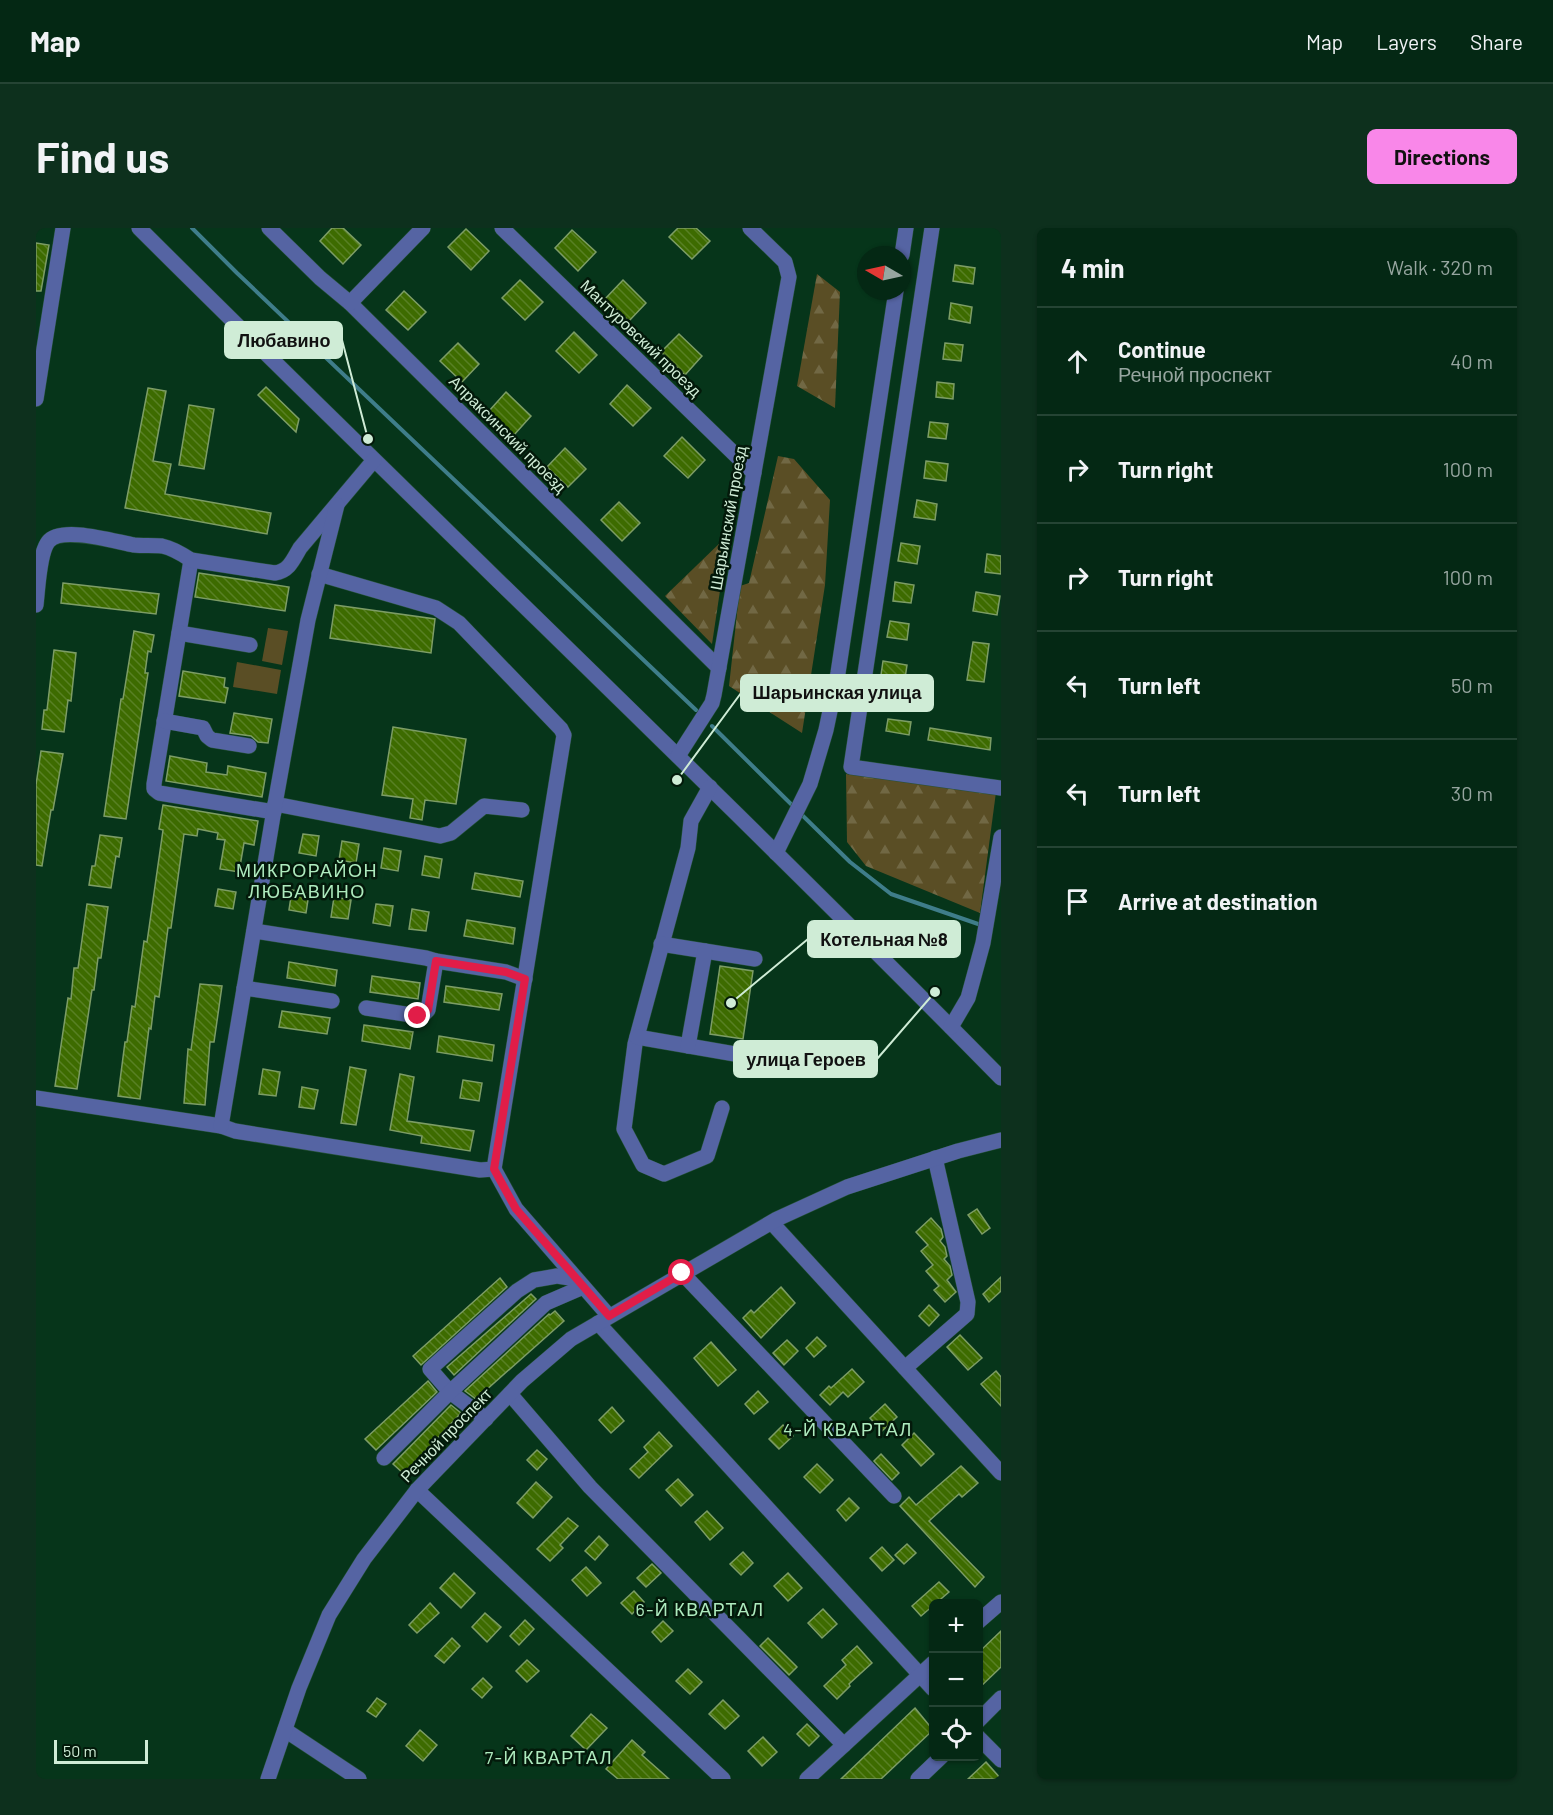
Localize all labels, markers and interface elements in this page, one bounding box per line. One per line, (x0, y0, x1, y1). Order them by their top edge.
text: Map (30, 24, 81, 58)
text: Map (1306, 29, 1343, 54)
text: Layers (1376, 29, 1437, 54)
text: Share (1470, 29, 1523, 54)
button: Directions (1367, 129, 1517, 184)
text: Find us (36, 131, 169, 181)
north arrow (857, 246, 911, 300)
text: 4 min (1061, 252, 1125, 283)
text: Walk · 320 m (1386, 255, 1493, 279)
street label: Мантуровский проезд (577, 275, 706, 401)
callout: Любавино (225, 322, 342, 358)
text: Любавино (238, 329, 330, 351)
text: Continue (1118, 336, 1206, 362)
icon: ahead (1061, 345, 1094, 378)
text: 40 m (1450, 349, 1493, 373)
text: Речной проспект (1118, 362, 1272, 386)
street label: Апраксинский проезд (446, 371, 571, 497)
street label: Шарьинский проезд (705, 444, 750, 591)
icon: right (1061, 453, 1094, 486)
text: Turn right (1118, 456, 1213, 482)
text: 100 m (1443, 457, 1493, 481)
icon: right (1061, 561, 1094, 594)
text: Turn right (1118, 564, 1213, 590)
text: 100 m (1443, 565, 1493, 589)
icon: left (1061, 669, 1094, 702)
text: Turn left (1118, 672, 1201, 698)
text: 50 m (1451, 673, 1493, 697)
callout: Шарьинская улица (741, 675, 933, 711)
text: Шарьинская улица (753, 681, 922, 703)
icon: left (1061, 777, 1094, 810)
text: Turn left (1118, 780, 1201, 806)
text: 30 m (1451, 781, 1493, 805)
district label: МИКРОРАЙОН ЛЮБАВИНО (236, 859, 378, 902)
icon: arrive (1061, 885, 1094, 918)
text: Arrive at destination (1118, 888, 1317, 914)
callout: Котельная №8 (808, 921, 960, 957)
text: Котельная №8 (820, 928, 948, 950)
route end (404, 1002, 430, 1028)
callout: улица Героев (734, 1041, 877, 1077)
text: улица Героев (746, 1048, 866, 1070)
route start (668, 1259, 694, 1285)
street label: Речной проспект (396, 1383, 496, 1486)
district label: 4-Й КВАРТАЛ (783, 1418, 913, 1440)
district label: 6-Й КВАРТАЛ (635, 1598, 765, 1620)
map controls (929, 1599, 983, 1761)
button: + (929, 1599, 983, 1653)
button: − (929, 1653, 983, 1707)
button: locate (929, 1707, 983, 1761)
scale bar (54, 1737, 148, 1764)
text: 50 m (63, 1741, 97, 1760)
district label: 7-Й КВАРТАЛ (485, 1746, 613, 1768)

